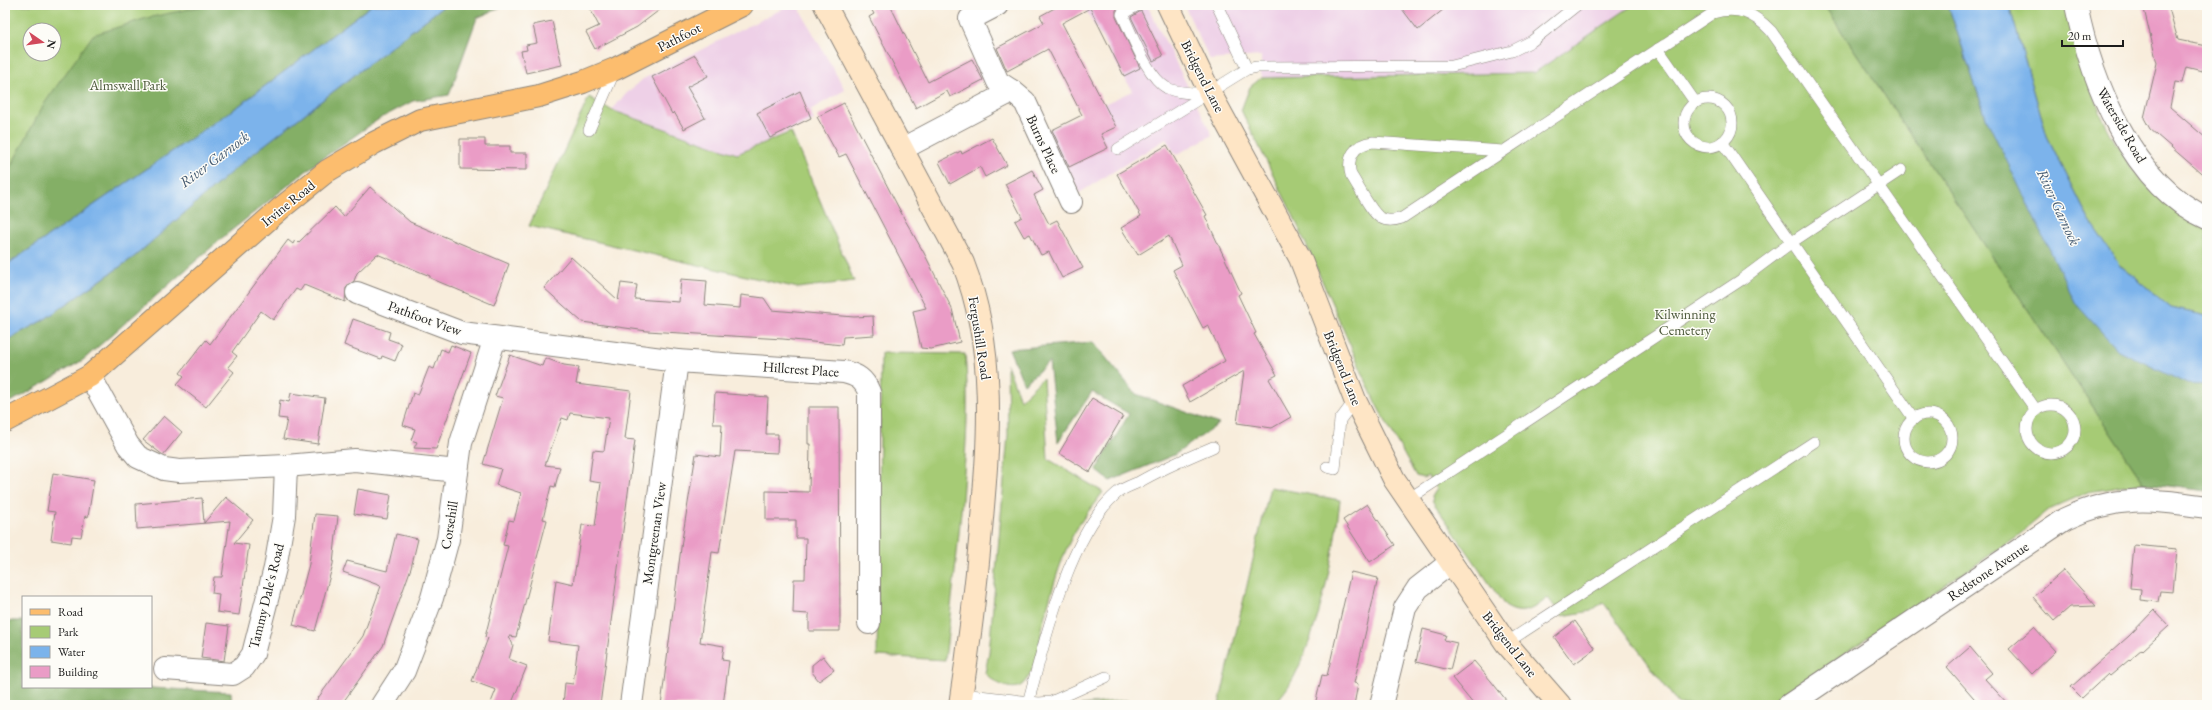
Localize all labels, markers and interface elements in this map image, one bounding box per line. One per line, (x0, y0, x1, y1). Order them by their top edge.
street label: Pathfoot (654, 18, 704, 56)
north arrow (22, 22, 62, 62)
scale bar (2062, 22, 2123, 48)
text: 20 m (2068, 28, 2092, 44)
street label: Bridgend Lane (1177, 37, 1229, 116)
text: N (44, 38, 60, 50)
park label: Almswall Park (89, 76, 167, 94)
street label: Waterside Road (2093, 84, 2151, 167)
street label: Burns Place (1023, 112, 1066, 177)
water label: River Garnock (175, 126, 253, 191)
water label: River Garnock (2033, 166, 2085, 249)
street label: Irvine Road (257, 175, 319, 230)
street label: Fergushill Road (965, 295, 996, 382)
street label: Pathfoot View (386, 296, 465, 340)
park label: Kilwinning Cemetery (1654, 305, 1716, 339)
street label: Bridgend Lane (1320, 328, 1366, 408)
street label: Hillcrest Place (762, 357, 840, 381)
street label: Montgreenan View (638, 480, 670, 585)
street label: Corsehill (436, 499, 462, 551)
street label: Redstone Avenue (1944, 537, 2032, 605)
street label: Tammy Dale's Road (244, 541, 288, 651)
legend (22, 596, 152, 688)
text: Road (58, 604, 84, 620)
street label: Bridgend Lane (1479, 607, 1542, 681)
text: Park (58, 624, 79, 640)
text: Water (58, 644, 85, 660)
text: Building (58, 664, 99, 680)

